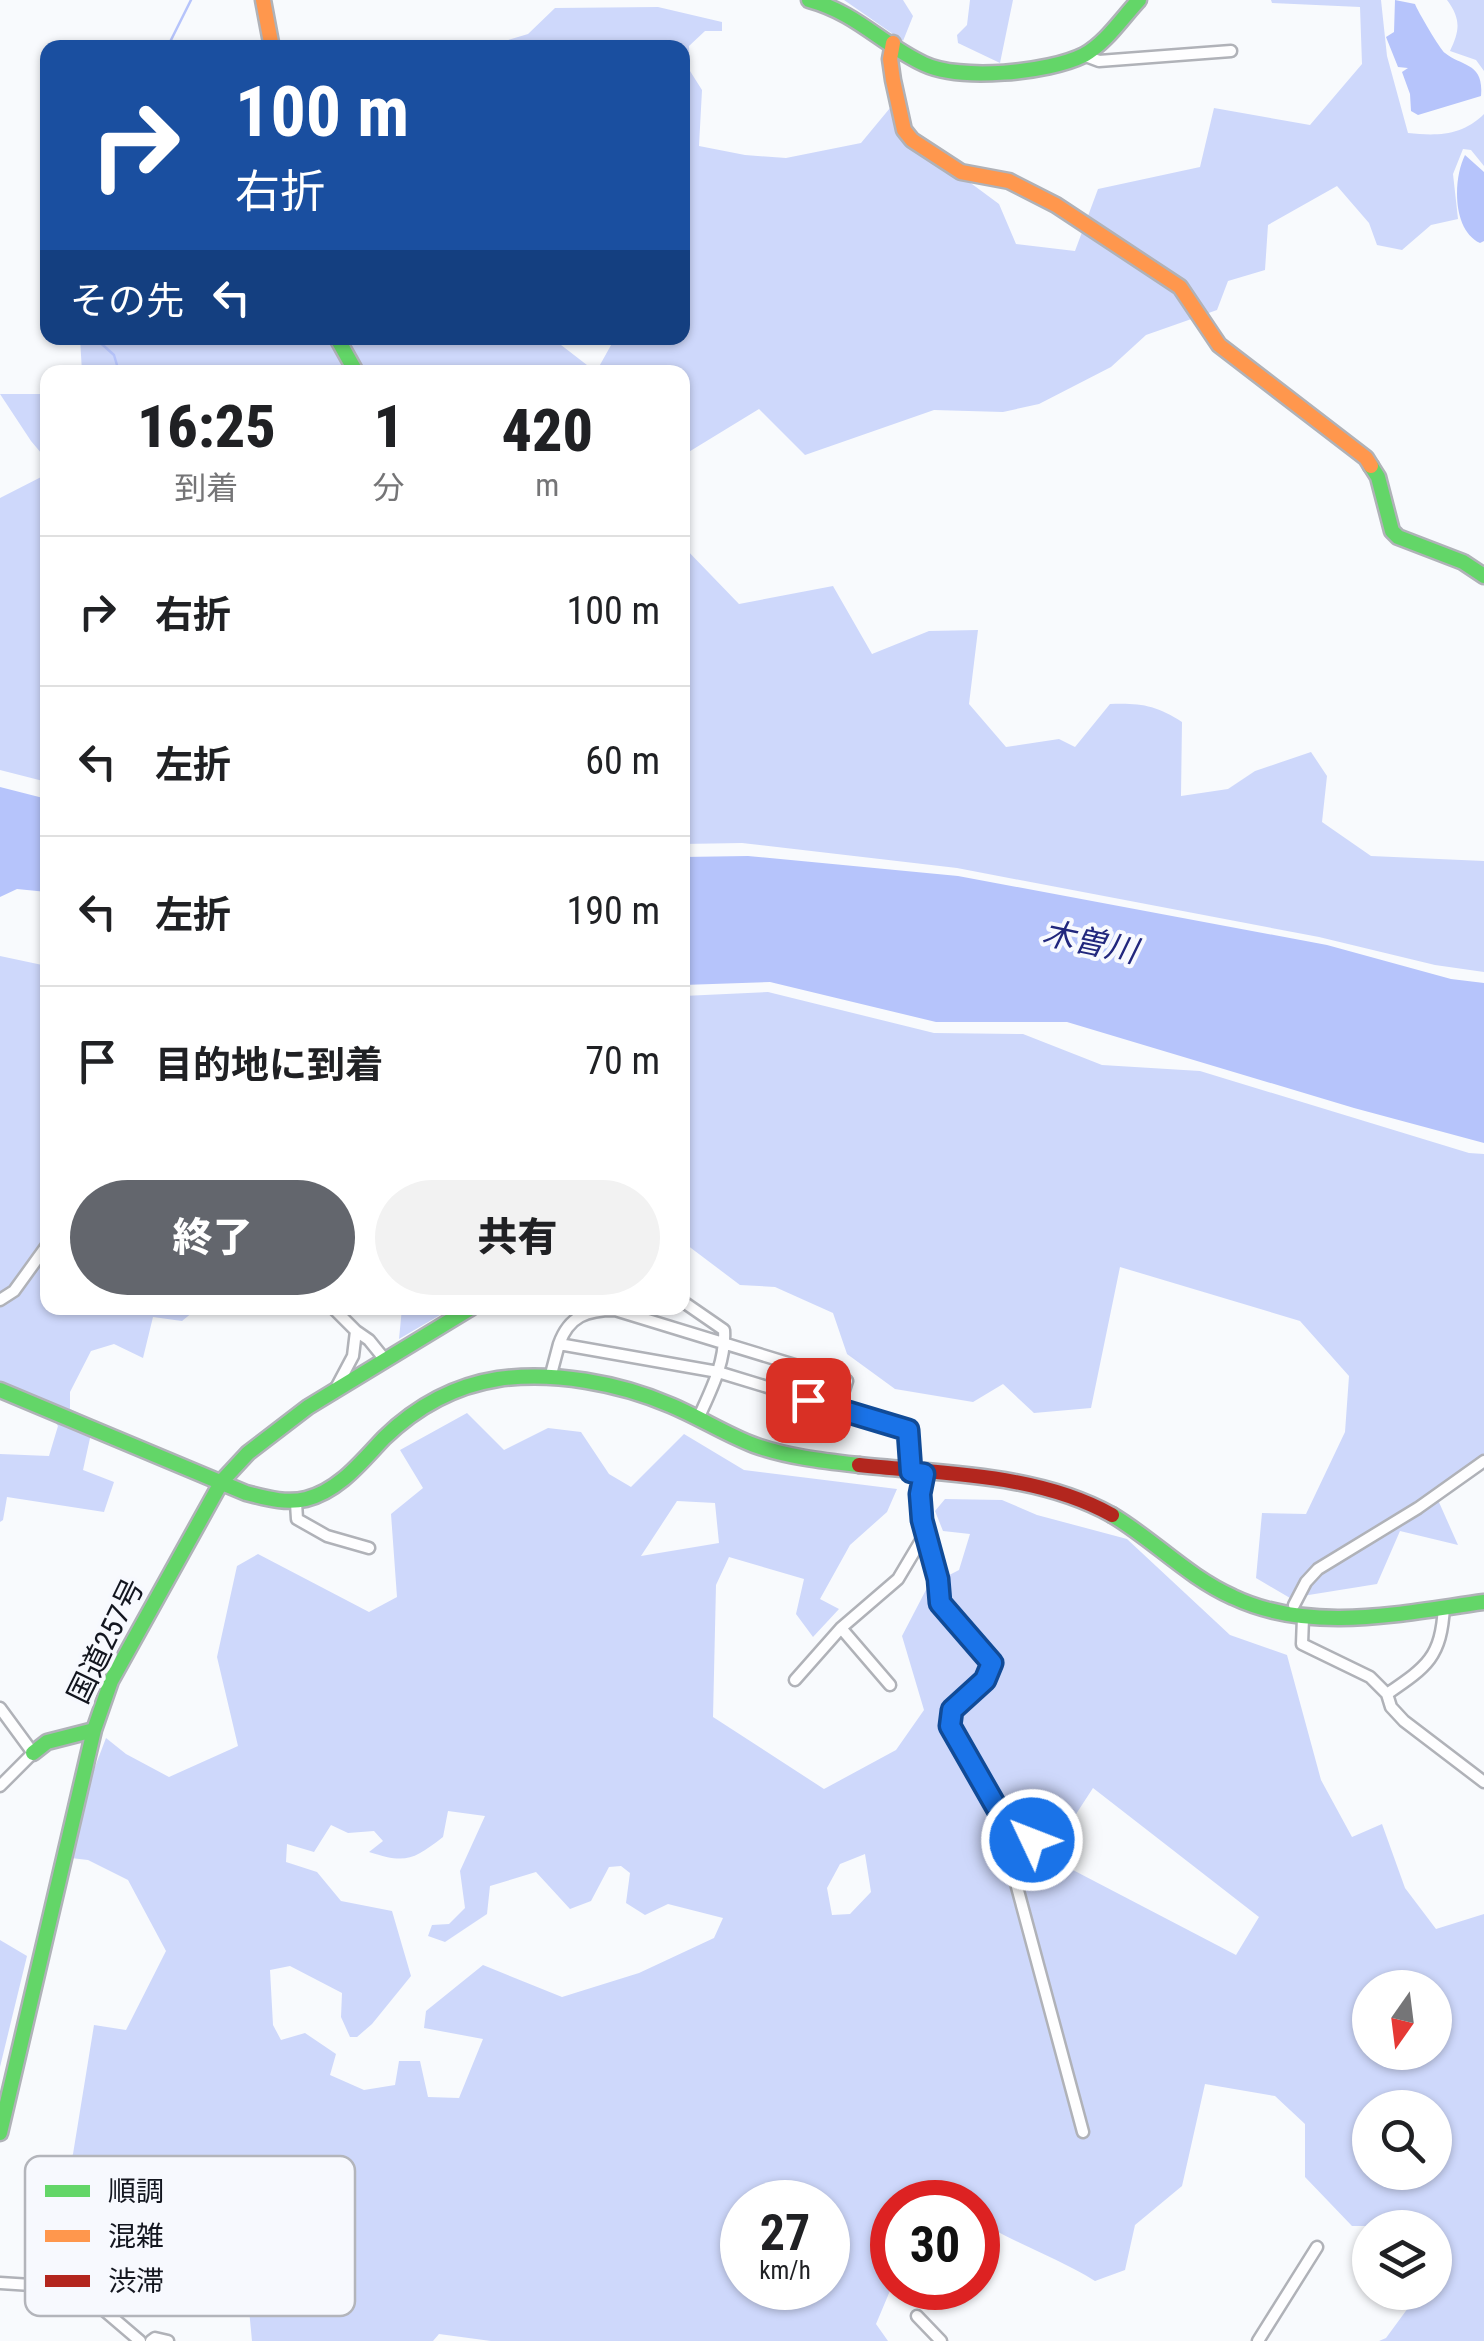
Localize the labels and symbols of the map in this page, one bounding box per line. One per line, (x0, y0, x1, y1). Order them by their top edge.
water label: 木曽川 (1039, 913, 1144, 971)
pin (766, 1358, 851, 1443)
street label: 国道257号 (60, 1573, 151, 1709)
position arrow (980, 1788, 1084, 1892)
north arrow (1352, 1970, 1452, 2070)
legend (25, 2156, 355, 2316)
text: 順調 (108, 2175, 164, 2208)
speed limit sign: 30 (870, 2180, 1000, 2310)
text: 混雑 (108, 2220, 164, 2253)
text: 渋滞 (108, 2265, 164, 2298)

